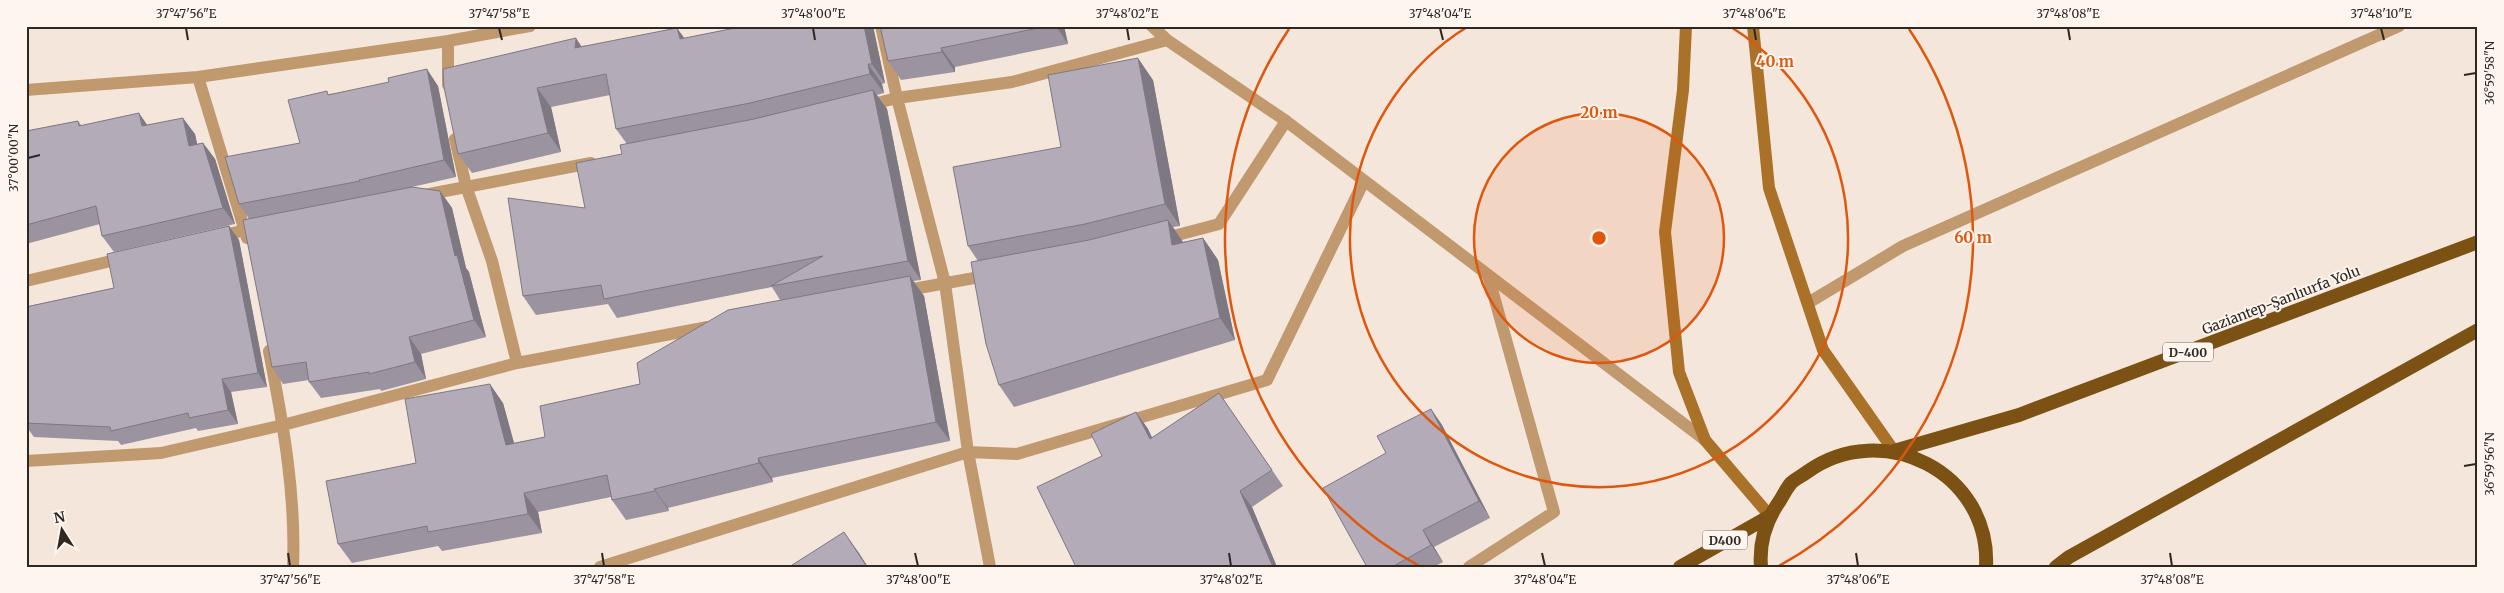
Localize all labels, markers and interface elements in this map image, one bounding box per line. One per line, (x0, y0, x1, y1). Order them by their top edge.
text: 37°47'56"E (156, 6, 217, 21)
text: 37°47'58"E (468, 6, 530, 21)
text: 37°48'00"E (781, 6, 845, 21)
text: 37°48'02"E (1096, 6, 1159, 21)
text: 37°48'04"E (1409, 6, 1472, 21)
text: 37°48'06"E (1723, 6, 1786, 21)
text: 37°48'08"E (2036, 6, 2100, 21)
text: 37°48'10"E (2350, 6, 2412, 21)
text: 36°59'58"N (2482, 40, 2497, 105)
text: 40 m (1756, 52, 1794, 71)
text: 20 m (1580, 103, 1618, 122)
text: 37°00'00"N (6, 123, 21, 192)
text: 60 m (1954, 228, 1992, 247)
centre of rings (1590, 229, 1608, 247)
street label: Gaziantep-Şanlıurfa Yolu (2199, 261, 2363, 338)
road number: D-400 (2163, 342, 2213, 362)
text: 36°59'56"N (2482, 431, 2497, 496)
north arrow (38, 506, 88, 556)
text: N (52, 507, 67, 527)
road number: D400 (1702, 530, 1748, 550)
text: 37°47'56"E (260, 572, 321, 587)
text: 37°47'58"E (573, 572, 635, 587)
text: 37°48'00"E (886, 572, 950, 587)
text: 37°48'02"E (1200, 572, 1263, 587)
text: 37°48'04"E (1514, 572, 1577, 587)
text: 37°48'06"E (1827, 572, 1890, 587)
text: 37°48'08"E (2140, 572, 2204, 587)

